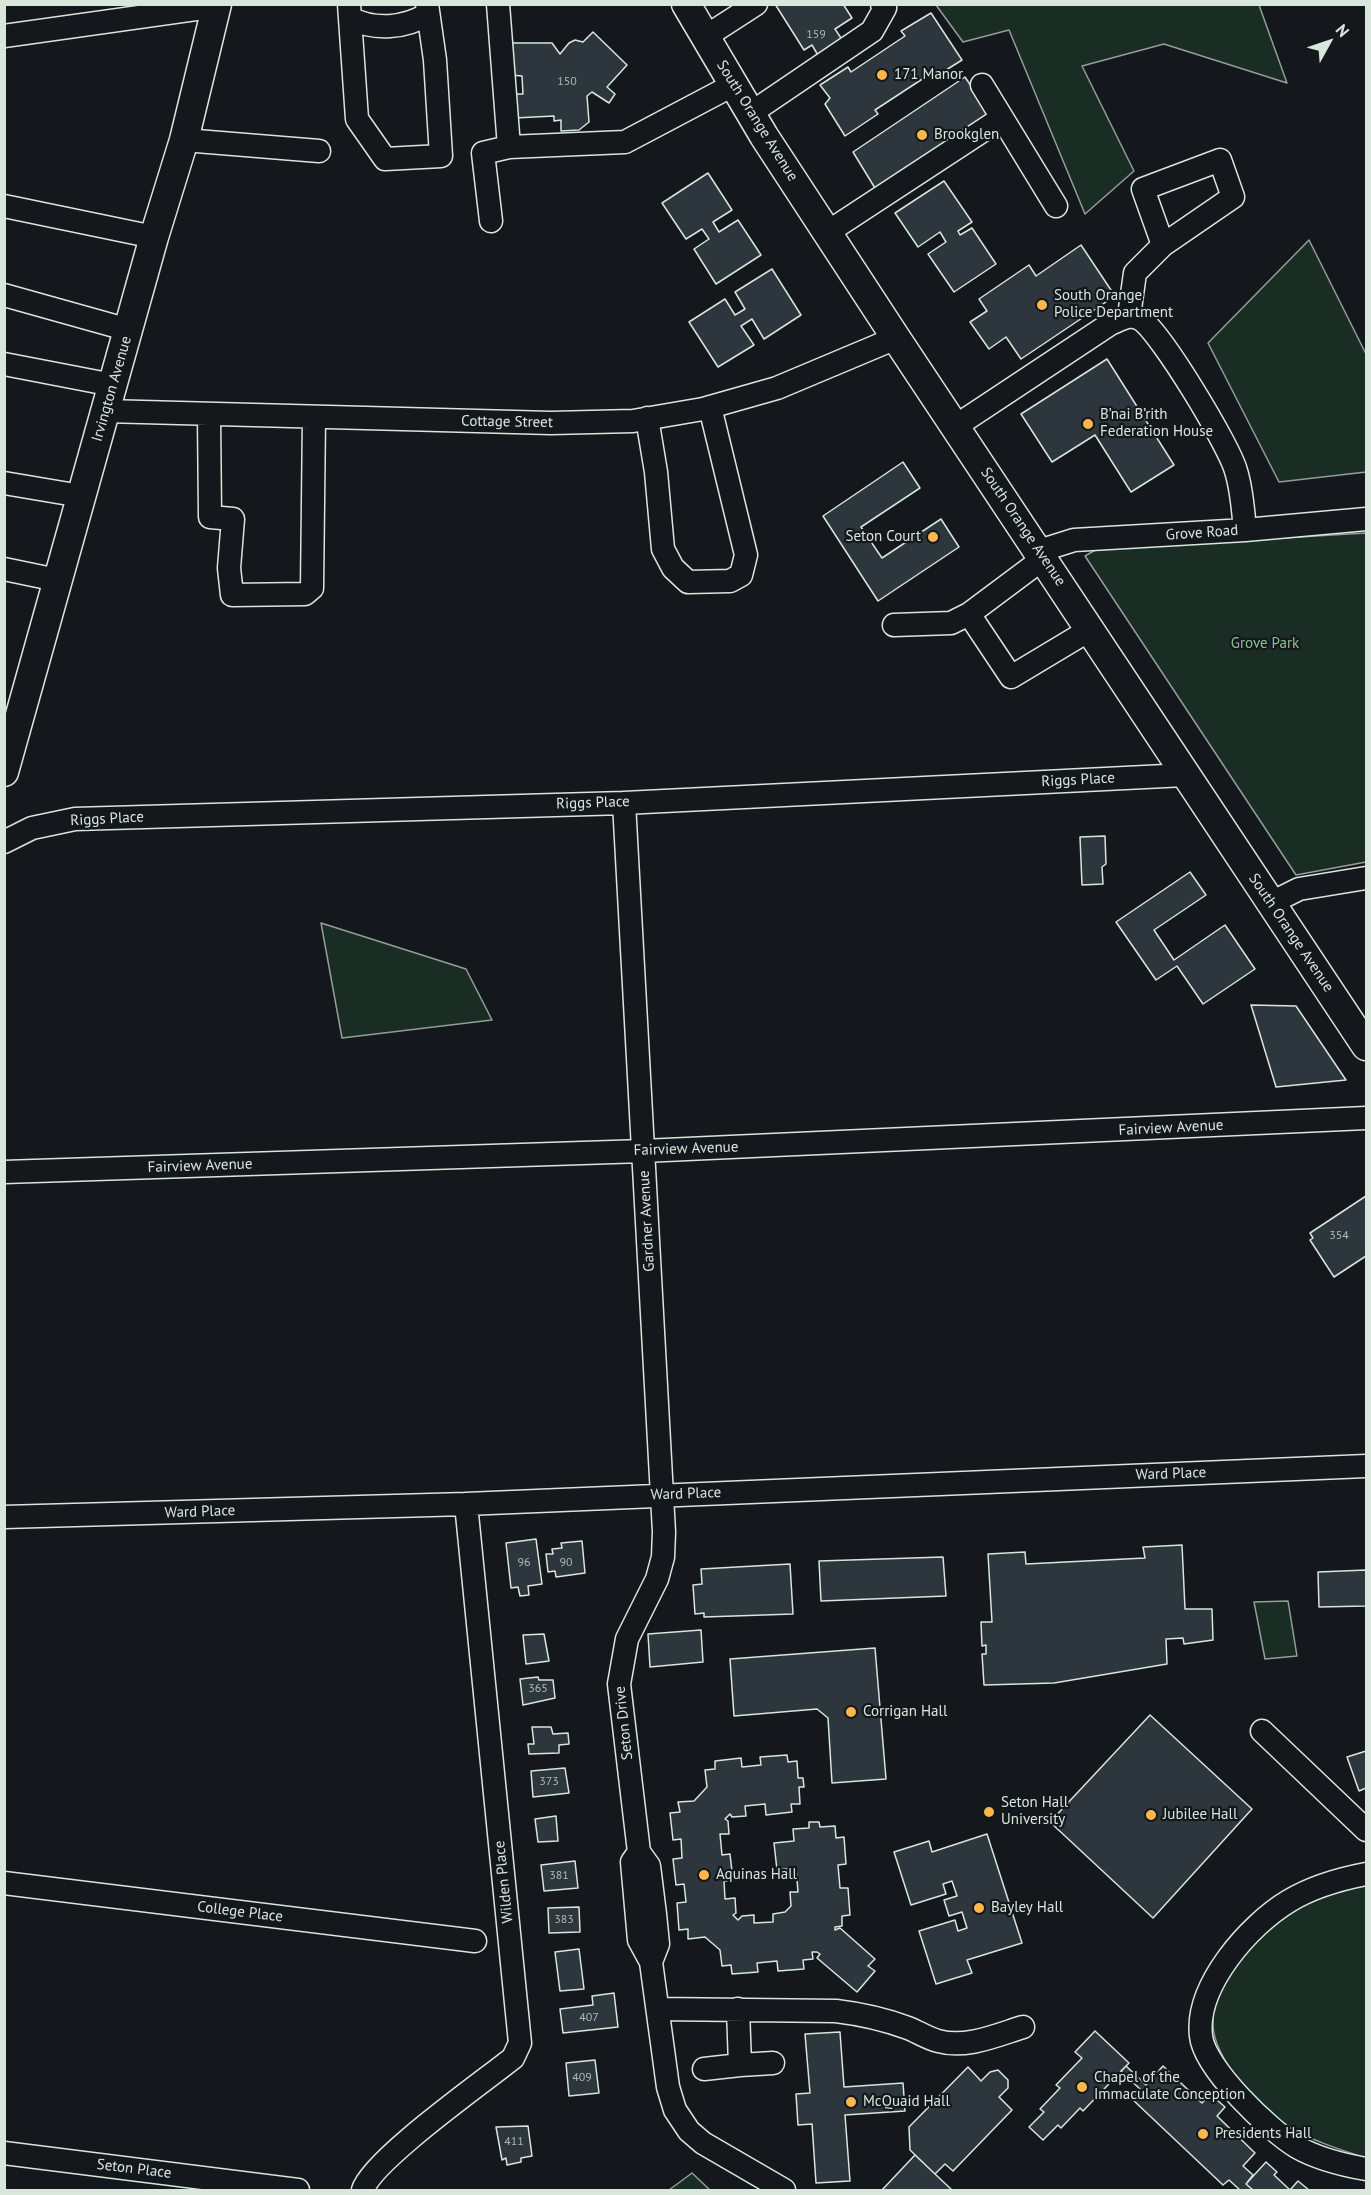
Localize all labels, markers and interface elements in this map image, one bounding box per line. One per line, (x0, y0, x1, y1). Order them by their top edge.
north arrow (1299, 12, 1359, 72)
text: N (1332, 20, 1354, 41)
house number: 159 (806, 28, 826, 42)
street label: South Orange Avenue (713, 57, 801, 185)
place label: 171 Manor (894, 66, 963, 84)
marker: 171 Manor (875, 68, 889, 82)
house number: 150 (557, 75, 577, 89)
place label: Brookglen (934, 126, 999, 144)
marker: Brookglen (915, 128, 929, 142)
place label: South Orange Police Department (1054, 287, 1173, 322)
marker: South Orange Police Department (1035, 298, 1049, 312)
street label: Irvington Avenue (88, 334, 136, 444)
place label: B’nai B’rith Federation House (1100, 406, 1213, 441)
street label: Cottage Street (461, 412, 553, 432)
marker: B’nai B’rith Federation House (1081, 417, 1095, 431)
street label: South Orange Avenue (977, 464, 1069, 590)
street label: Grove Road (1165, 521, 1239, 545)
place label: Seton Court (845, 528, 921, 546)
marker: Seton Court (926, 530, 940, 544)
park label: Grove Park (1231, 635, 1299, 653)
street label: Riggs Place (1041, 769, 1115, 791)
street label: Riggs Place (556, 793, 630, 813)
street label: Riggs Place (70, 808, 144, 830)
street label: South Orange Avenue (1245, 870, 1337, 996)
street label: Fairview Avenue (1118, 1116, 1224, 1140)
street label: Fairview Avenue (633, 1138, 739, 1160)
street label: Fairview Avenue (147, 1155, 253, 1177)
street label: Gardner Avenue (635, 1170, 659, 1272)
house number: 354 (1329, 1229, 1349, 1243)
street label: Ward Place (1135, 1464, 1207, 1484)
street label: Ward Place (650, 1484, 722, 1504)
street label: Ward Place (164, 1502, 236, 1522)
house number: 96 (517, 1556, 531, 1570)
house number: 90 (559, 1556, 573, 1570)
house number: 365 (528, 1682, 548, 1696)
street label: Seton Drive (611, 1685, 637, 1761)
place label: Corrigan Hall (863, 1703, 947, 1721)
marker: Corrigan Hall (844, 1705, 858, 1719)
house number: 373 (539, 1775, 559, 1789)
place label: Seton Hall University (1001, 1794, 1068, 1829)
marker: Seton Hall University (982, 1805, 996, 1819)
place label: Jubilee Hall (1163, 1806, 1237, 1824)
marker: Jubilee Hall (1144, 1808, 1158, 1822)
street label: Wilden Place (491, 1840, 517, 1924)
place label: Aquinas Hall (716, 1866, 797, 1884)
marker: Aquinas Hall (697, 1868, 711, 1882)
house number: 381 (549, 1869, 569, 1883)
street label: College Place (196, 1898, 284, 1926)
place label: Bayley Hall (991, 1899, 1063, 1917)
marker: Bayley Hall (972, 1901, 986, 1915)
house number: 383 (554, 1913, 574, 1927)
house number: 407 (579, 2011, 599, 2025)
place label: Chapel of the Immaculate Conception (1094, 2069, 1245, 2104)
house number: 409 (572, 2071, 592, 2085)
marker: Chapel of the Immaculate Conception (1075, 2080, 1089, 2094)
place label: McQuaid Hall (863, 2093, 950, 2111)
marker: McQuaid Hall (844, 2095, 858, 2109)
place label: Presidents Hall (1215, 2125, 1311, 2143)
marker: Presidents Hall (1196, 2127, 1210, 2141)
house number: 411 (504, 2135, 524, 2149)
street label: Seton Place (96, 2155, 172, 2183)

